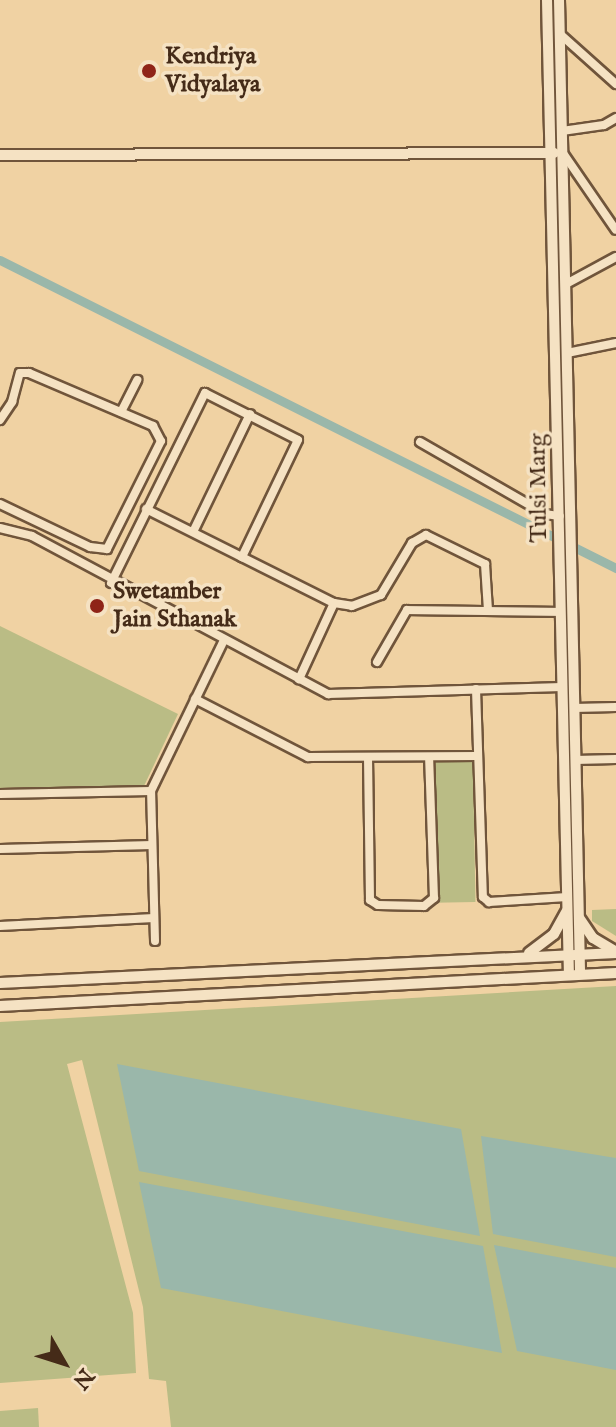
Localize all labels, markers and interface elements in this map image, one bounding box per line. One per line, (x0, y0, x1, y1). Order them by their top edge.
place label: Kendriya Vidyalaya (165, 43, 260, 99)
marker: Kendriya Vidyalaya (140, 62, 158, 80)
street label: Tulsi Marg (524, 433, 554, 543)
place label: Swetamber Jain Sthanak (113, 578, 237, 634)
marker: Swetamber Jain Sthanak (88, 597, 106, 615)
north arrow (24, 1323, 104, 1403)
text: N (66, 1362, 100, 1394)

